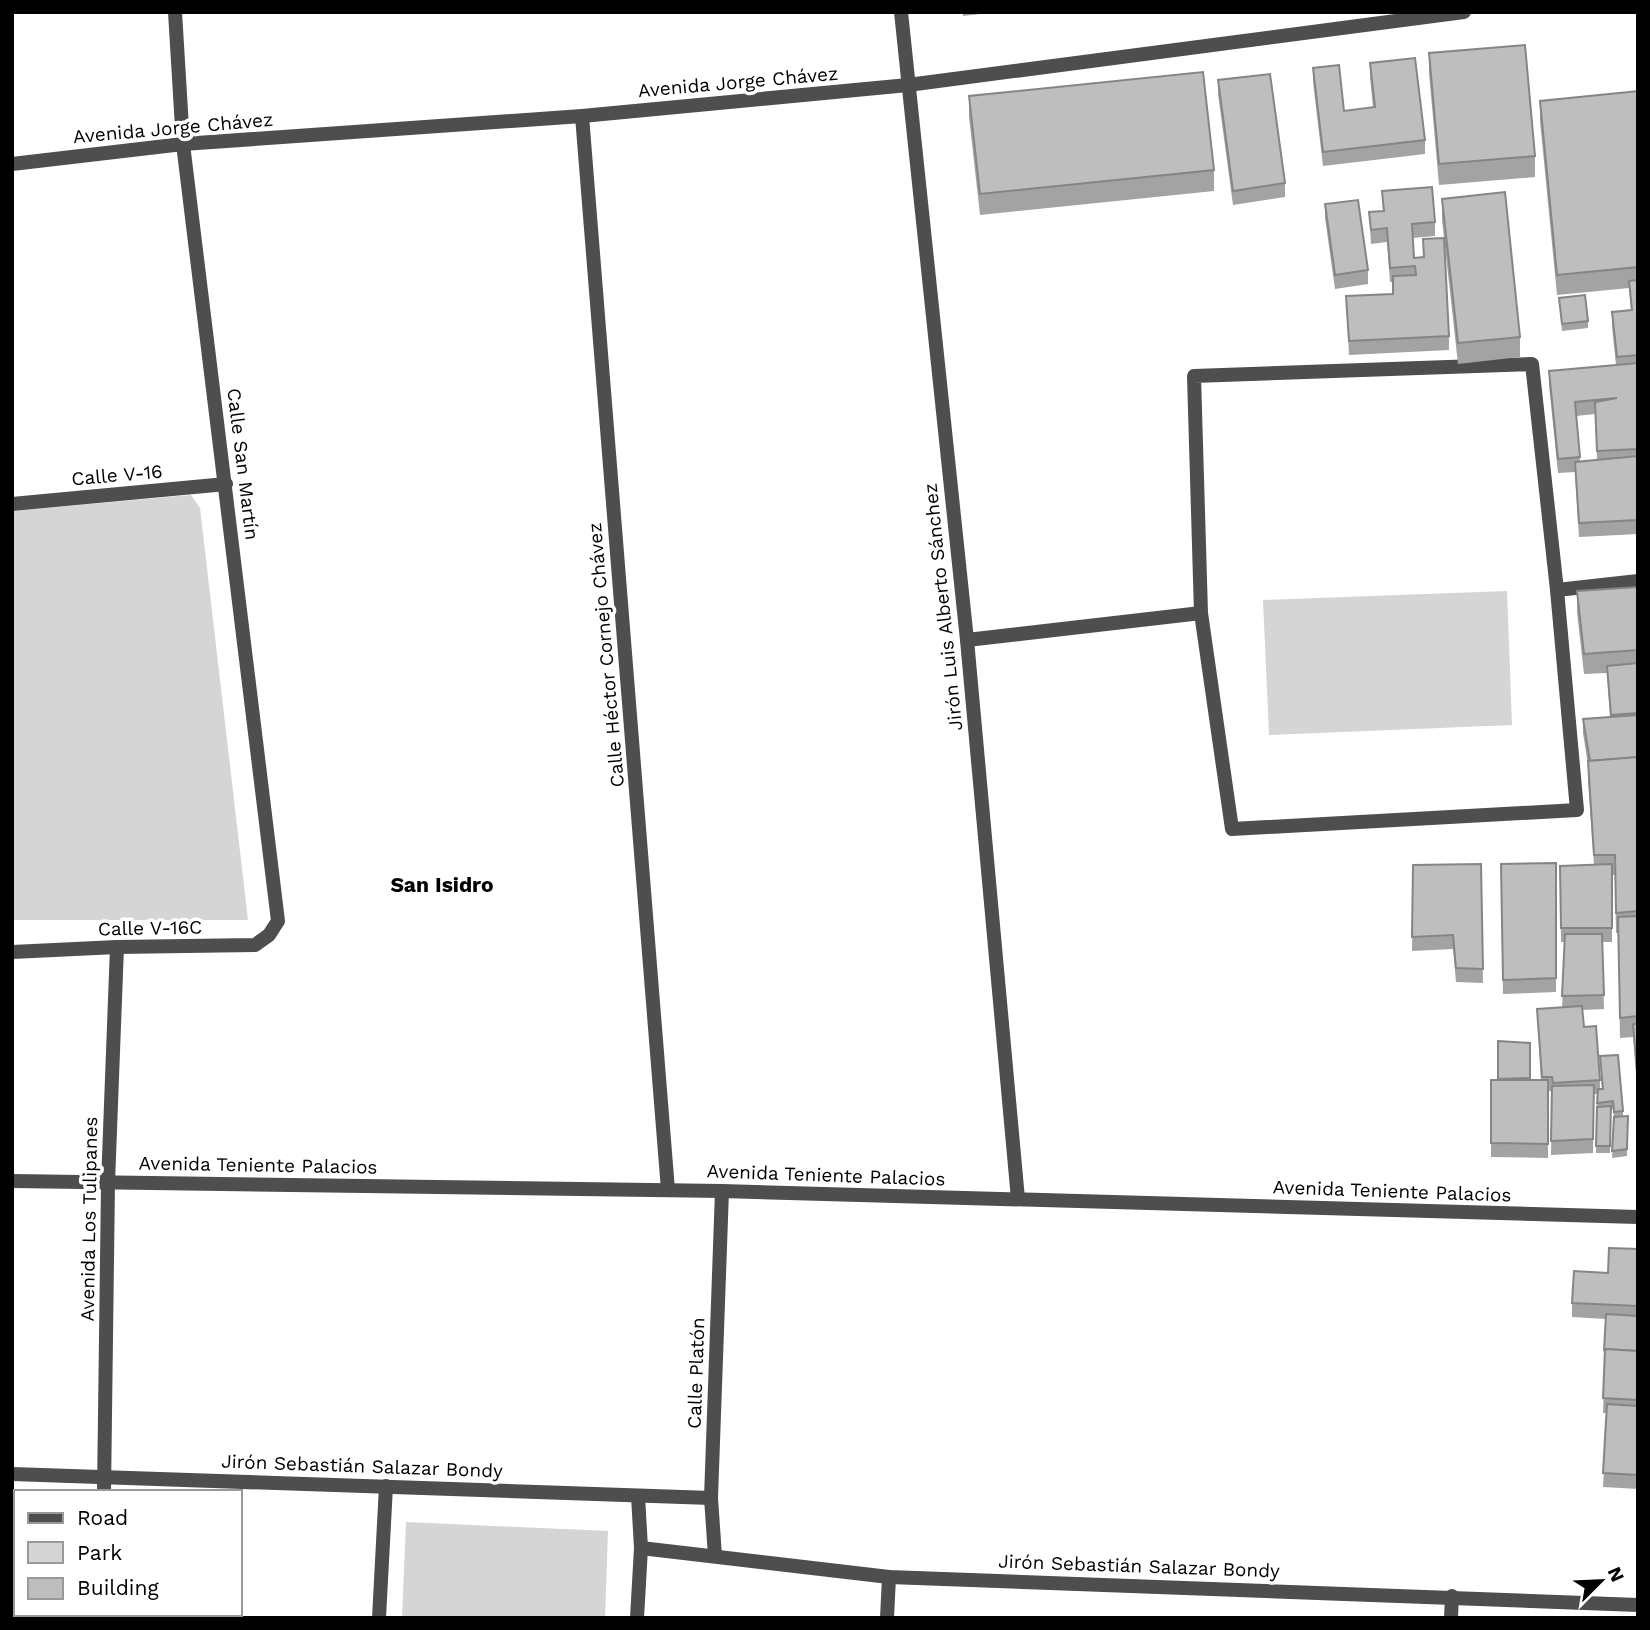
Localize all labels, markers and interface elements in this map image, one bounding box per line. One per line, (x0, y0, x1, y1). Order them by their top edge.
street label: Avenida Jorge Chávez (637, 62, 839, 102)
street label: Avenida Jorge Chávez (72, 108, 274, 148)
street label: Calle San Martín (222, 387, 264, 541)
street label: Calle V-16 (70, 460, 164, 490)
street label: Jirón Luis Alberto Sánchez (919, 482, 967, 732)
street label: Calle Héctor Cornejo Chávez (583, 522, 629, 788)
district label: San Isidro (390, 872, 494, 897)
street label: Calle V-16C (98, 916, 202, 940)
street label: Avenida Los Tulipanes (76, 1116, 102, 1322)
street label: Avenida Teniente Palacios (138, 1151, 378, 1179)
street label: Avenida Teniente Palacios (706, 1159, 946, 1191)
street label: Avenida Teniente Palacios (1272, 1175, 1512, 1207)
street label: Calle Platón (683, 1317, 709, 1429)
street label: Jirón Sebastián Salazar Bondy (221, 1450, 503, 1482)
legend (14, 1490, 242, 1616)
text: Road (77, 1505, 128, 1530)
text: Park (77, 1540, 122, 1565)
north arrow (1566, 1546, 1636, 1616)
street label: Jirón Sebastián Salazar Bondy (998, 1550, 1280, 1582)
text: N (1603, 1563, 1629, 1585)
text: Building (77, 1575, 159, 1600)

